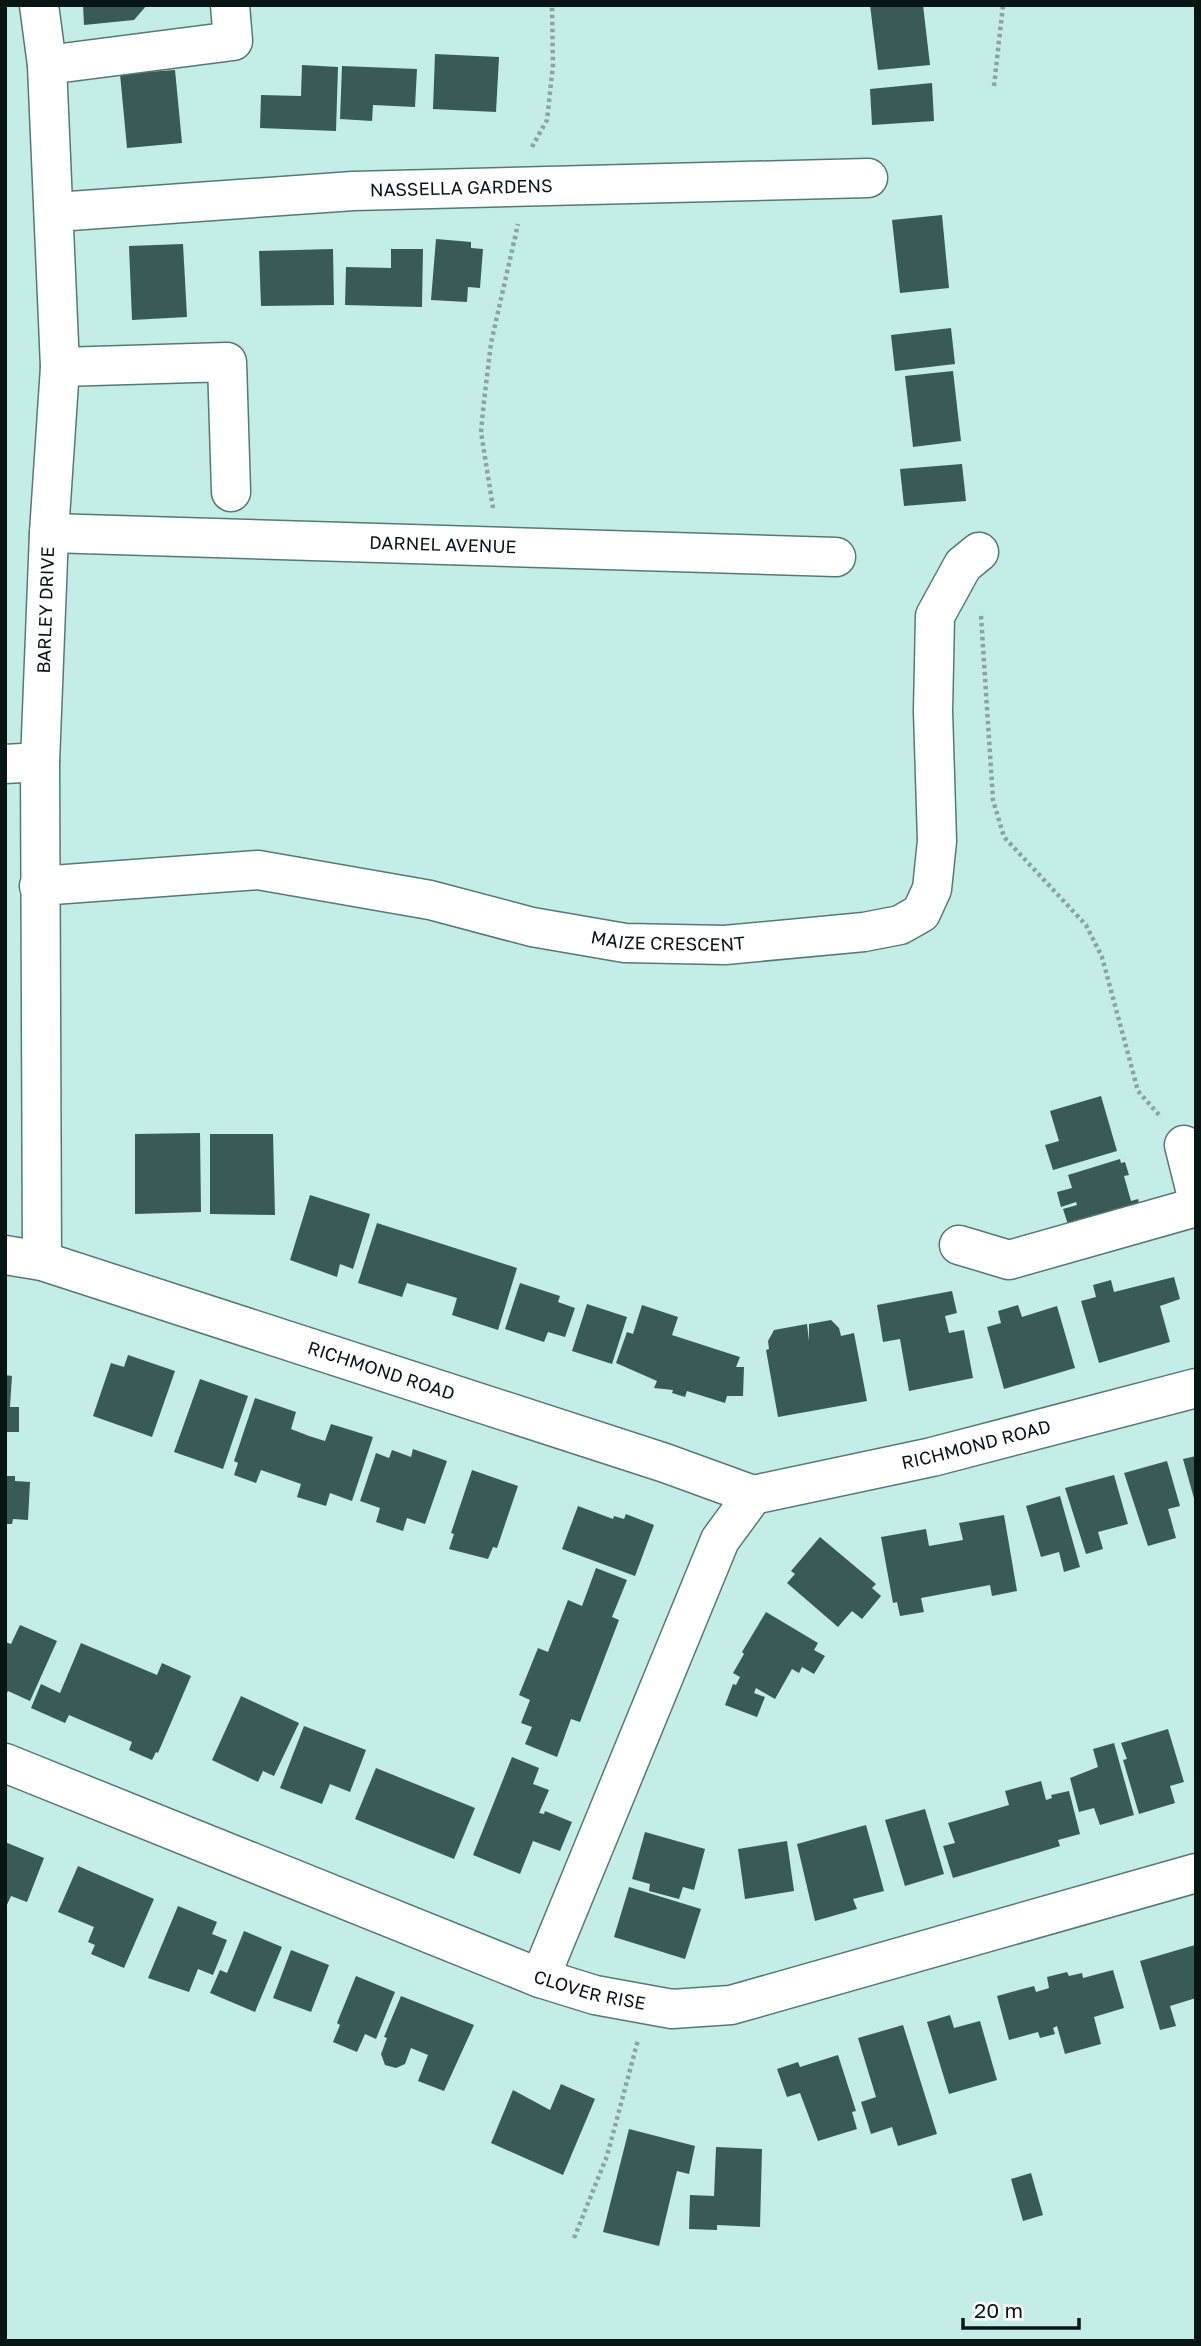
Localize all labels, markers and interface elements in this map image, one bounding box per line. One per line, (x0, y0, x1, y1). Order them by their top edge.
street label: NASSELLA GARDENS (370, 174, 553, 201)
street label: DARNEL AVENUE (369, 531, 517, 557)
street label: BARLEY DRIVE (32, 546, 58, 674)
street label: MAIZE CRESCENT (589, 925, 746, 955)
street label: RICHMOND ROAD (305, 1336, 458, 1404)
street label: RICHMOND ROAD (899, 1414, 1053, 1473)
street label: CLOVER RISE (531, 1965, 648, 2014)
scale bar (963, 2286, 1078, 2330)
text: 20 m (974, 2297, 1023, 2323)

